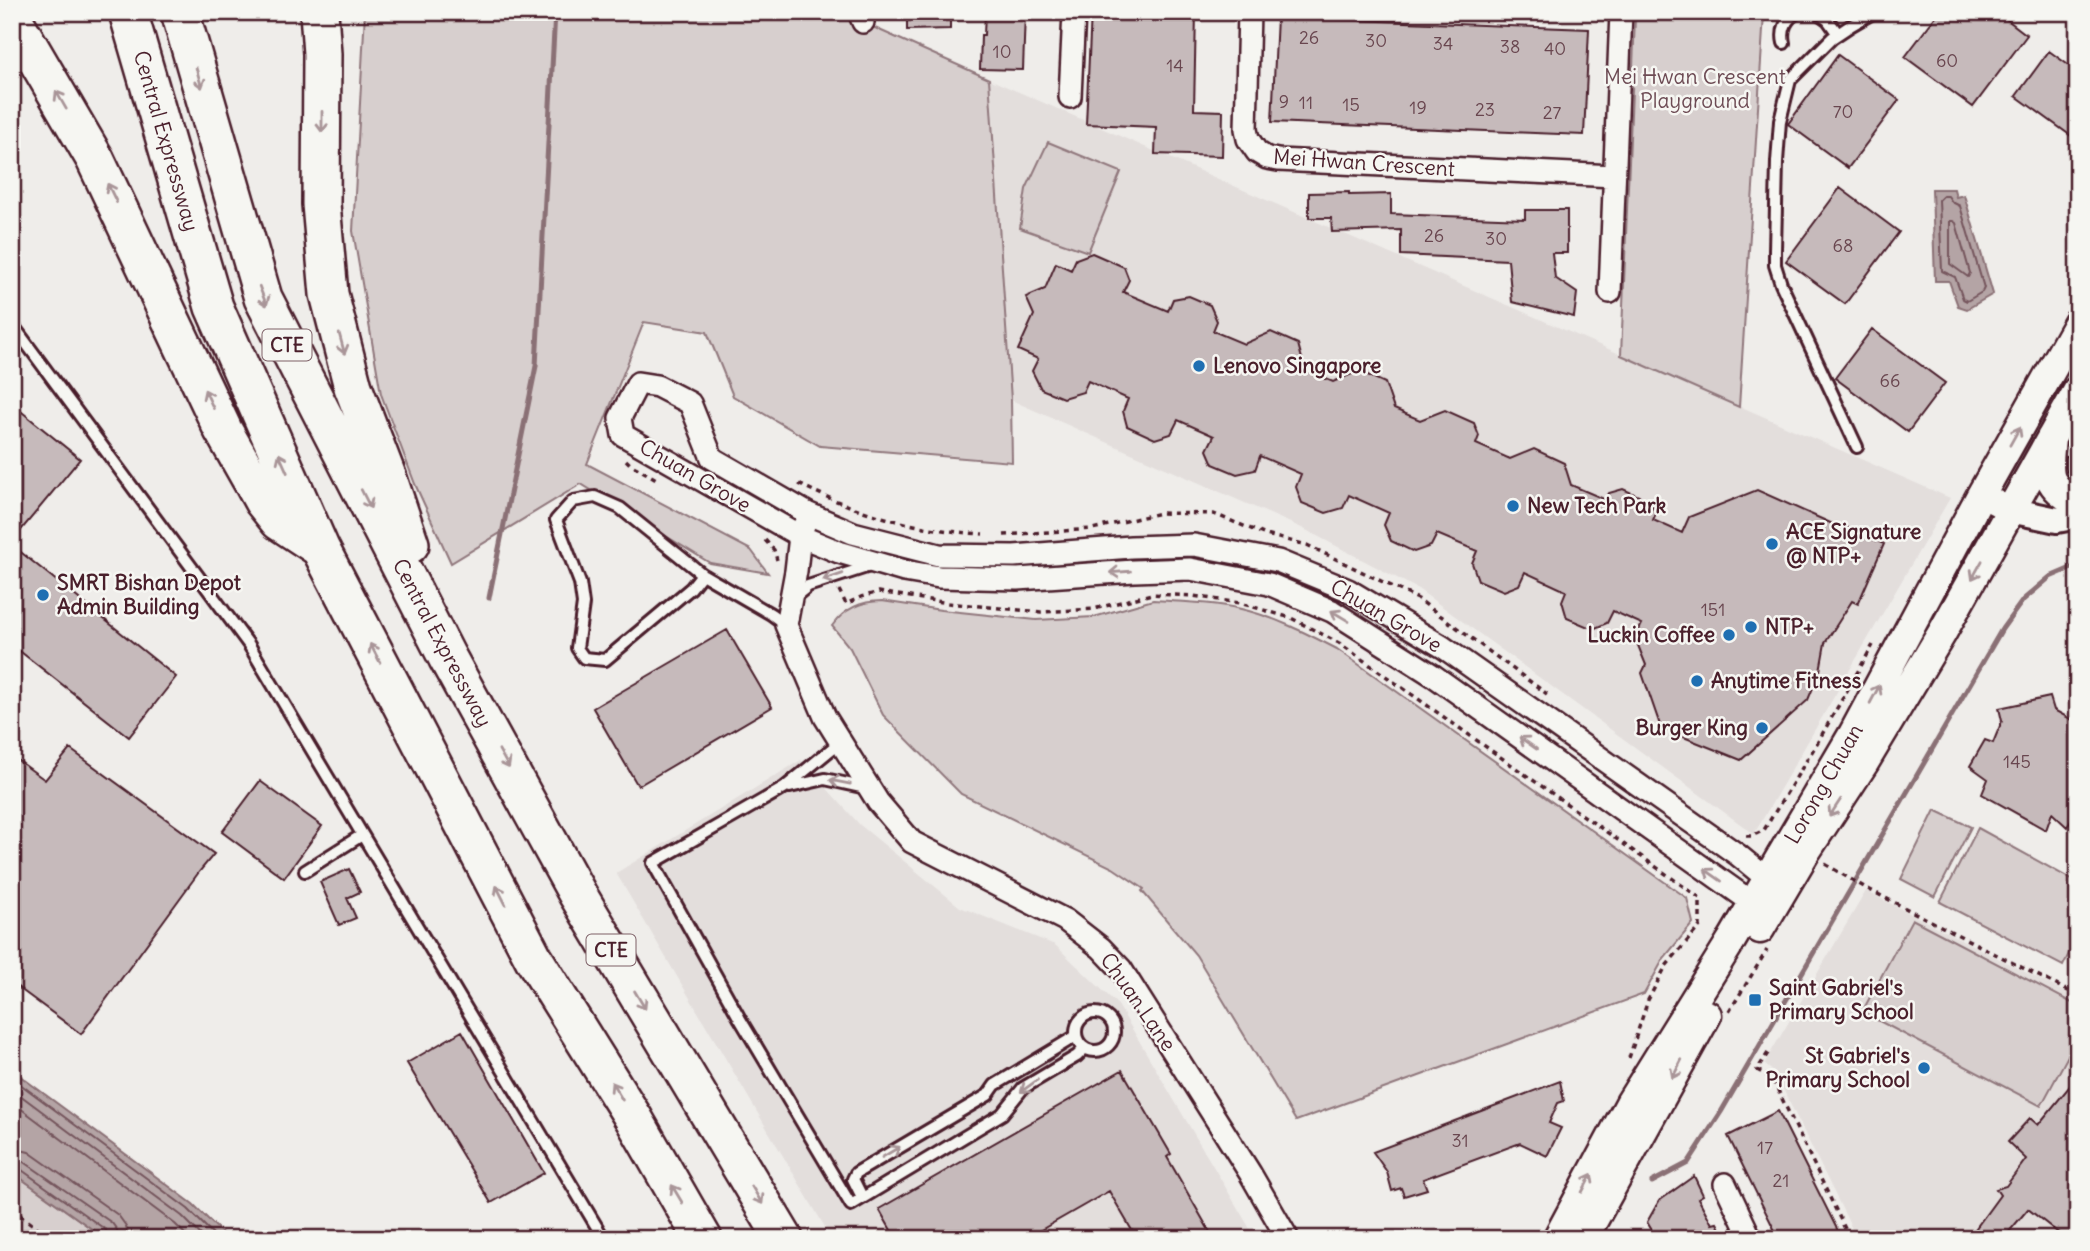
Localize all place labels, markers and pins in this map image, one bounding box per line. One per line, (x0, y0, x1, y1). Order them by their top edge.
place label: Lenovo Singapore (1213, 352, 1381, 379)
marker: Lenovo Singapore (1191, 358, 1207, 374)
place label: New Tech Park (1527, 492, 1666, 519)
marker: New Tech Park (1505, 498, 1521, 514)
place label: ACE Signature @ NTP+ (1786, 518, 1921, 569)
marker: ACE Signature @ NTP+ (1764, 536, 1780, 552)
place label: SMRT Bishan Depot Admin Building (57, 569, 242, 620)
marker: SMRT Bishan Depot Admin Building (35, 587, 51, 603)
place label: NTP+ (1765, 613, 1814, 640)
marker: NTP+ (1743, 619, 1759, 635)
place label: Luckin Coffee (1587, 621, 1715, 648)
marker: Luckin Coffee (1721, 627, 1737, 643)
place label: Anytime Fitness (1711, 667, 1862, 694)
marker: Anytime Fitness (1689, 673, 1705, 689)
place label: Burger King (1635, 714, 1748, 741)
marker: Burger King (1754, 720, 1770, 736)
place label: Saint Gabriel's Primary School (1769, 974, 1914, 1025)
marker: Saint Gabriel's Primary School (1747, 992, 1763, 1008)
place label: St Gabriel's Primary School (1765, 1042, 1910, 1093)
marker: St Gabriel's Primary School (1916, 1060, 1932, 1076)

